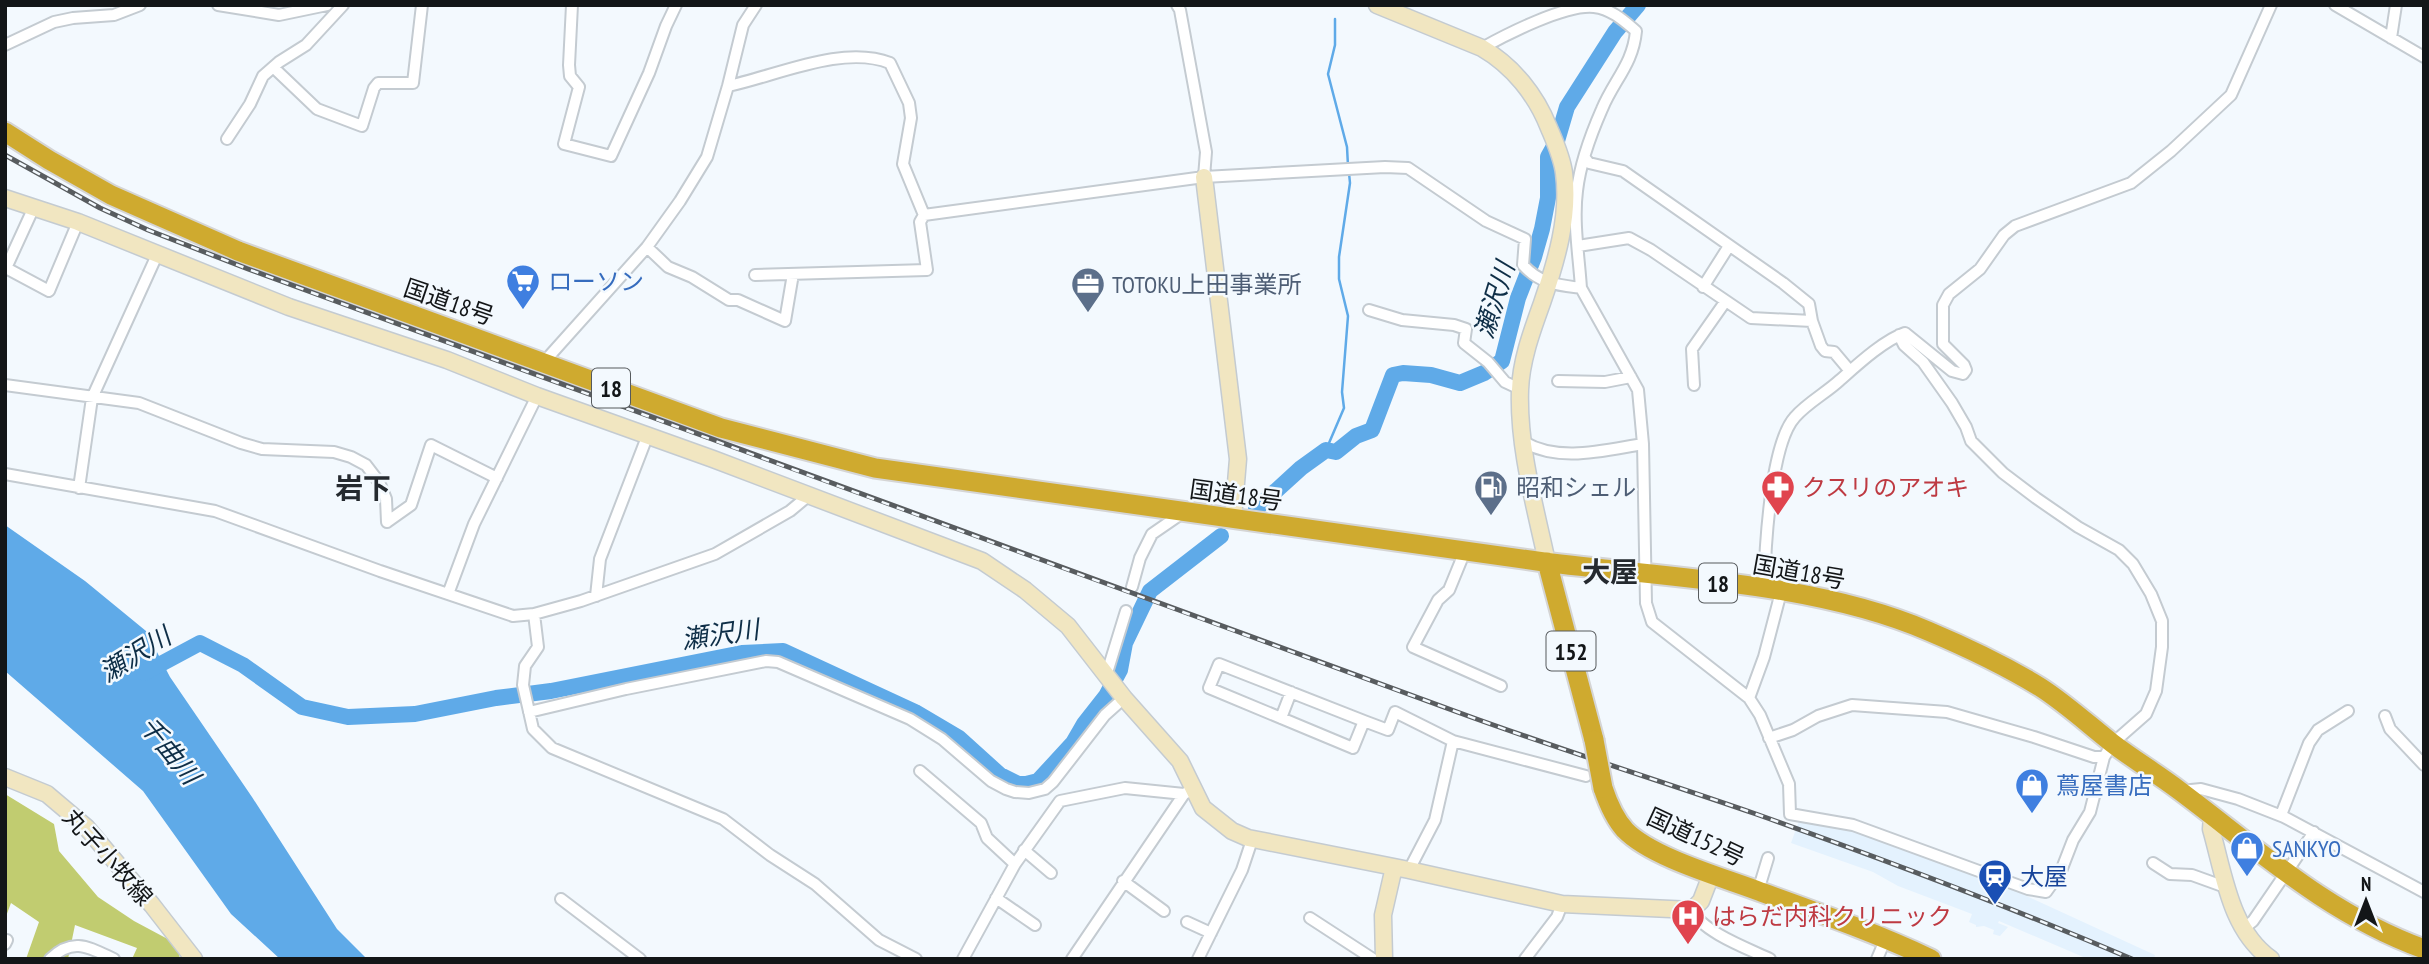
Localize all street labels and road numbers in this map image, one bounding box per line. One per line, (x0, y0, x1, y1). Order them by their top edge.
street label: 国道18号 (400, 272, 498, 332)
road number: 18 (592, 368, 630, 408)
street label: 国道18号 (1187, 473, 1285, 517)
street label: 国道18号 (1750, 549, 1848, 595)
road number: 18 (1699, 564, 1737, 603)
road number: 152 (1546, 632, 1596, 670)
street label: 国道152号 (1642, 801, 1750, 873)
street label: 丸子小牧線 (56, 802, 160, 912)

